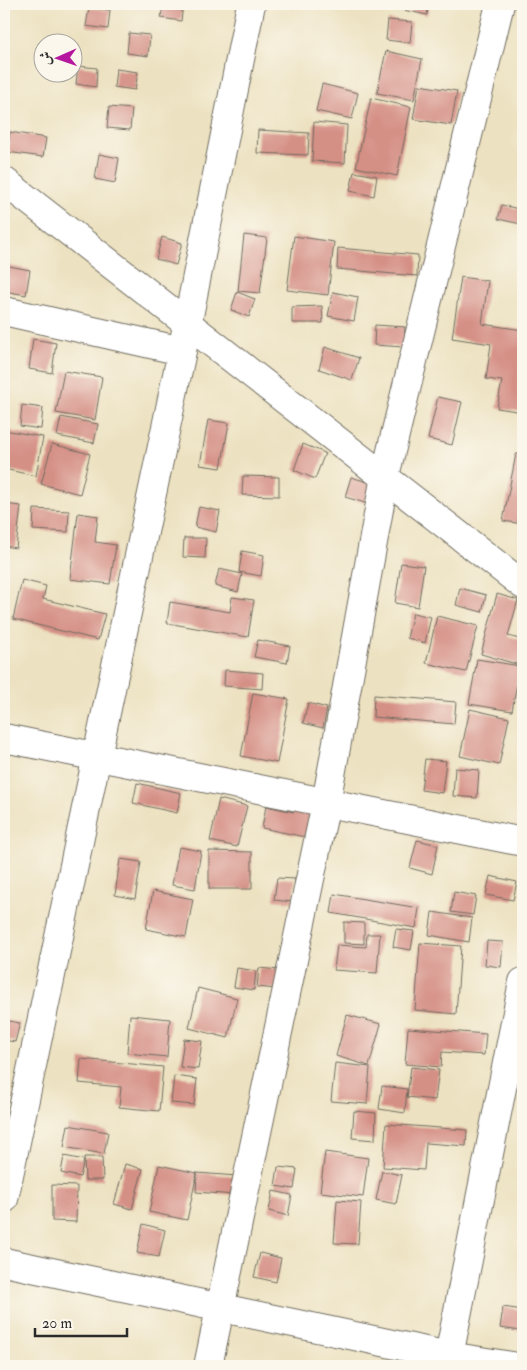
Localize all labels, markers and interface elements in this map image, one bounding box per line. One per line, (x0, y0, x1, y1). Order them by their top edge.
north arrow (32, 32, 82, 82)
text: ش (37, 51, 54, 66)
scale bar (35, 1305, 128, 1337)
text: 20 m (42, 1314, 72, 1333)

